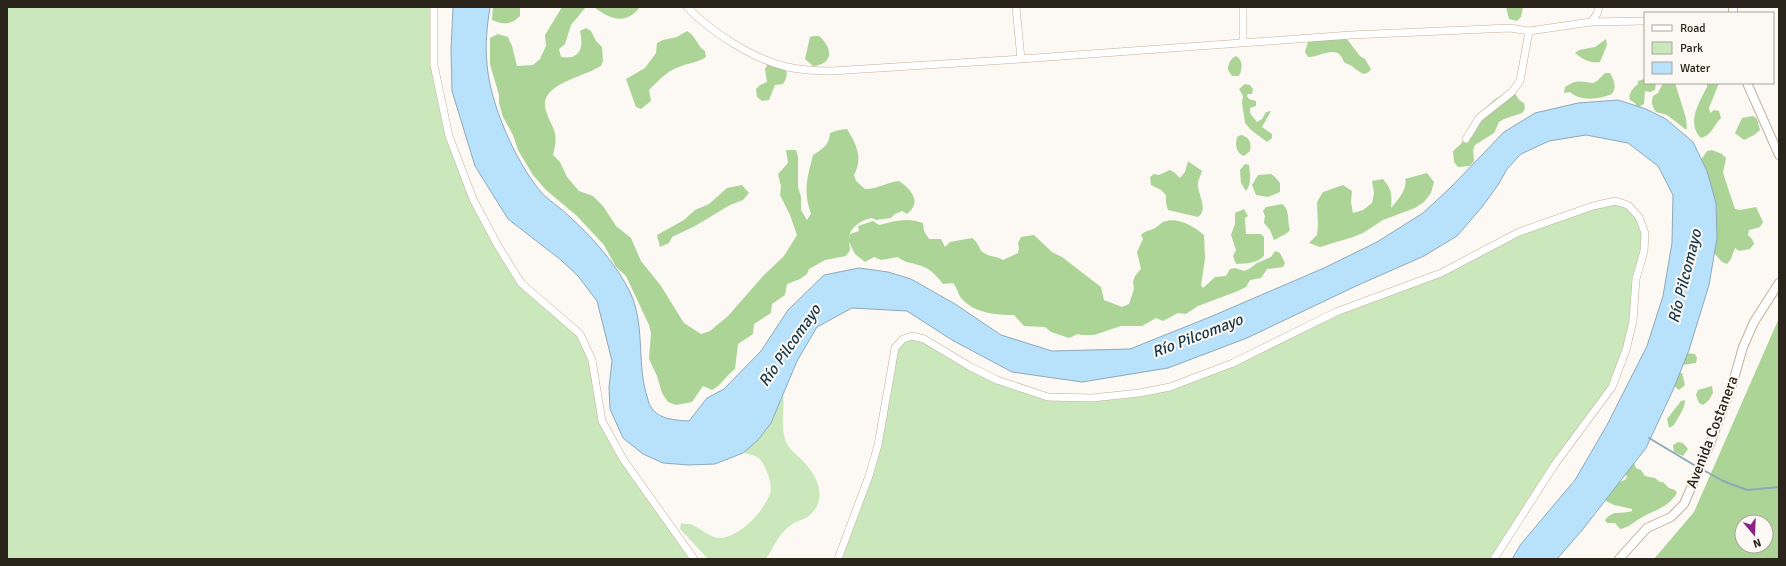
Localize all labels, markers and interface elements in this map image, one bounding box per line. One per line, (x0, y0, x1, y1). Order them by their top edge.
legend (1644, 12, 1774, 84)
text: Road (1680, 21, 1706, 36)
text: Park (1680, 41, 1703, 56)
text: Water (1680, 61, 1711, 76)
water label: Río Pilcomayo (1664, 227, 1706, 325)
water label: Río Pilcomayo (754, 300, 826, 391)
water label: Río Pilcomayo (1149, 309, 1246, 362)
street label: Avenida Costanera (1682, 373, 1742, 491)
north arrow (1734, 514, 1774, 554)
text: N (1751, 536, 1763, 550)

